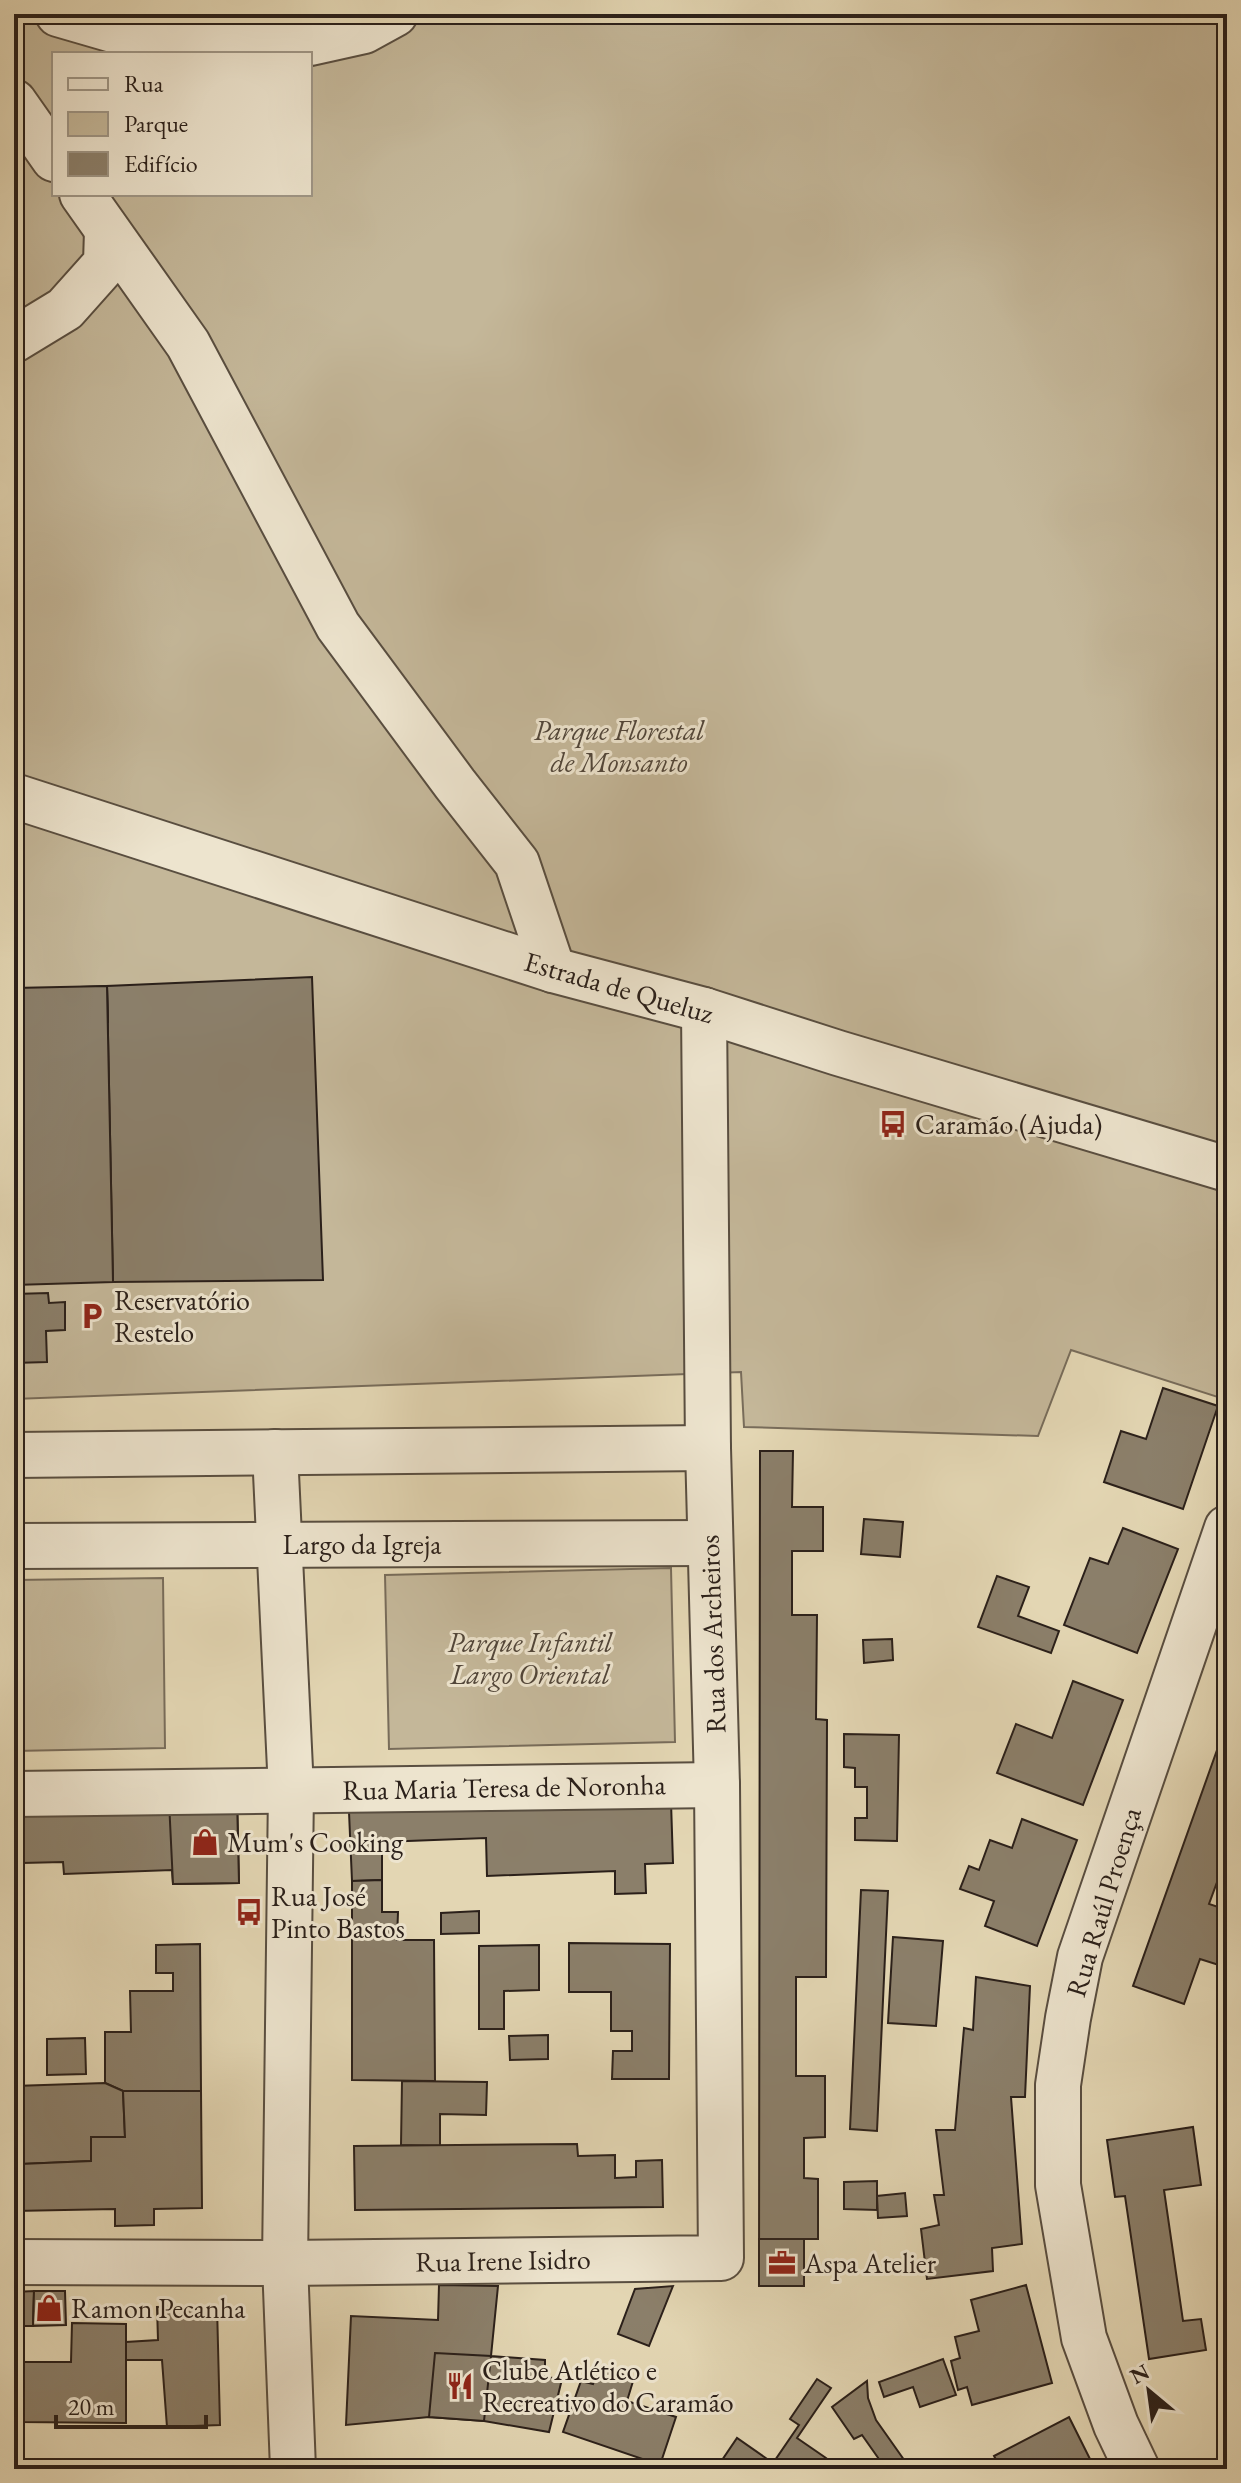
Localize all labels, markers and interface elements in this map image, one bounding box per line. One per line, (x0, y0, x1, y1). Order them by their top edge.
legend (52, 52, 312, 196)
text: Rua (124, 68, 164, 99)
text: Parque (124, 108, 188, 139)
text: Edifício (124, 148, 198, 179)
park label: Parque Florestal de Monsanto (534, 712, 705, 780)
street label: Estrada de Queluz (520, 943, 718, 1031)
place label: Caramão (Ajuda) (915, 1106, 1102, 1142)
bus stop icon: Caramão (Ajuda) (878, 1109, 908, 1139)
place label: Reservatório Restelo (114, 1282, 250, 1350)
parking icon: Reservatório Restelo (77, 1301, 107, 1331)
street label: Largo da Igreja (283, 1526, 442, 1562)
street label: Rua dos Archeiros (691, 1534, 733, 1734)
park label: Parque Infantil Largo Oriental (448, 1624, 613, 1692)
street label: Rua Maria Teresa de Noronha (342, 1766, 667, 1808)
street label: Rua Raúl Proença (1057, 1802, 1149, 2001)
place label: Mum's Cooking (227, 1824, 404, 1860)
shop icon: Mum's Cooking (190, 1827, 220, 1857)
place label: Rua José Pinto Bastos (271, 1878, 405, 1946)
bus stop icon: Rua José Pinto Bastos (234, 1897, 264, 1927)
street label: Rua Irene Isidro (415, 2240, 591, 2280)
place label: Aspa Atelier (803, 2245, 937, 2281)
office icon: Aspa Atelier (767, 2248, 797, 2278)
place label: Ramon Pecanha (71, 2290, 246, 2326)
shop icon: Ramon Pecanha (34, 2293, 64, 2323)
north arrow (1109, 2351, 1189, 2431)
place label: Clube Atlético e Recreativo do Caramão (482, 2352, 734, 2420)
text: N (1125, 2357, 1155, 2391)
restaurant icon: Clube Atlético e Recreativo do Caramão (445, 2371, 475, 2401)
scale bar (56, 2379, 206, 2429)
text: 20 m (68, 2391, 115, 2422)

